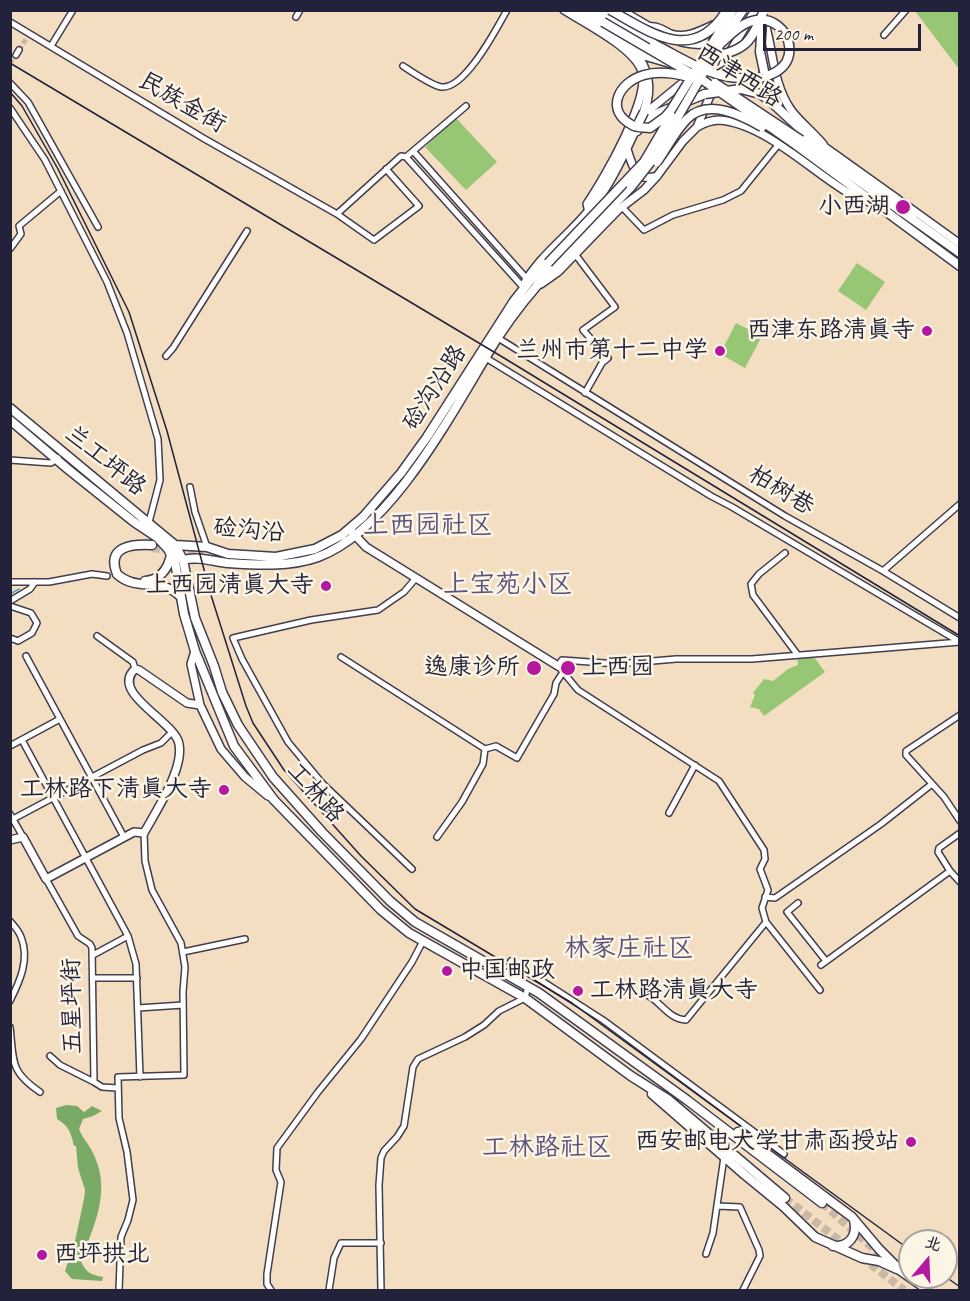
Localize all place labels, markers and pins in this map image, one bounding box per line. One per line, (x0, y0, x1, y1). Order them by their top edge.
place label: 小西湖 (818, 193, 890, 221)
marker: 小西湖 (894, 198, 912, 216)
place label: 西津东路清真寺 (747, 317, 915, 345)
marker: 西津东路清真寺 (920, 324, 934, 338)
place label: 兰州市第十二中学 (516, 337, 708, 365)
marker: 兰州市第十二中学 (713, 344, 727, 358)
place label: 上西园清真大寺 (146, 572, 314, 600)
marker: 上西园清真大寺 (319, 579, 333, 593)
place label: 逸康诊所 (424, 654, 520, 682)
place label: 上西园 (582, 654, 654, 682)
marker: 逸康诊所 (525, 659, 543, 677)
marker: 上西园 (559, 659, 577, 677)
place label: 工林路下清真大寺 (20, 776, 212, 804)
marker: 工林路下清真大寺 (217, 783, 231, 797)
place label: 中国邮政 (459, 957, 555, 985)
marker: 中国邮政 (440, 964, 454, 978)
place label: 工林路清真大寺 (590, 977, 758, 1005)
marker: 工林路清真大寺 (571, 984, 585, 998)
place label: 西安邮电大学甘肃函授站 (635, 1128, 899, 1156)
marker: 西安邮电大学甘肃函授站 (904, 1135, 918, 1149)
place label: 西坪拱北 (54, 1241, 150, 1269)
marker: 西坪拱北 (35, 1248, 49, 1262)

